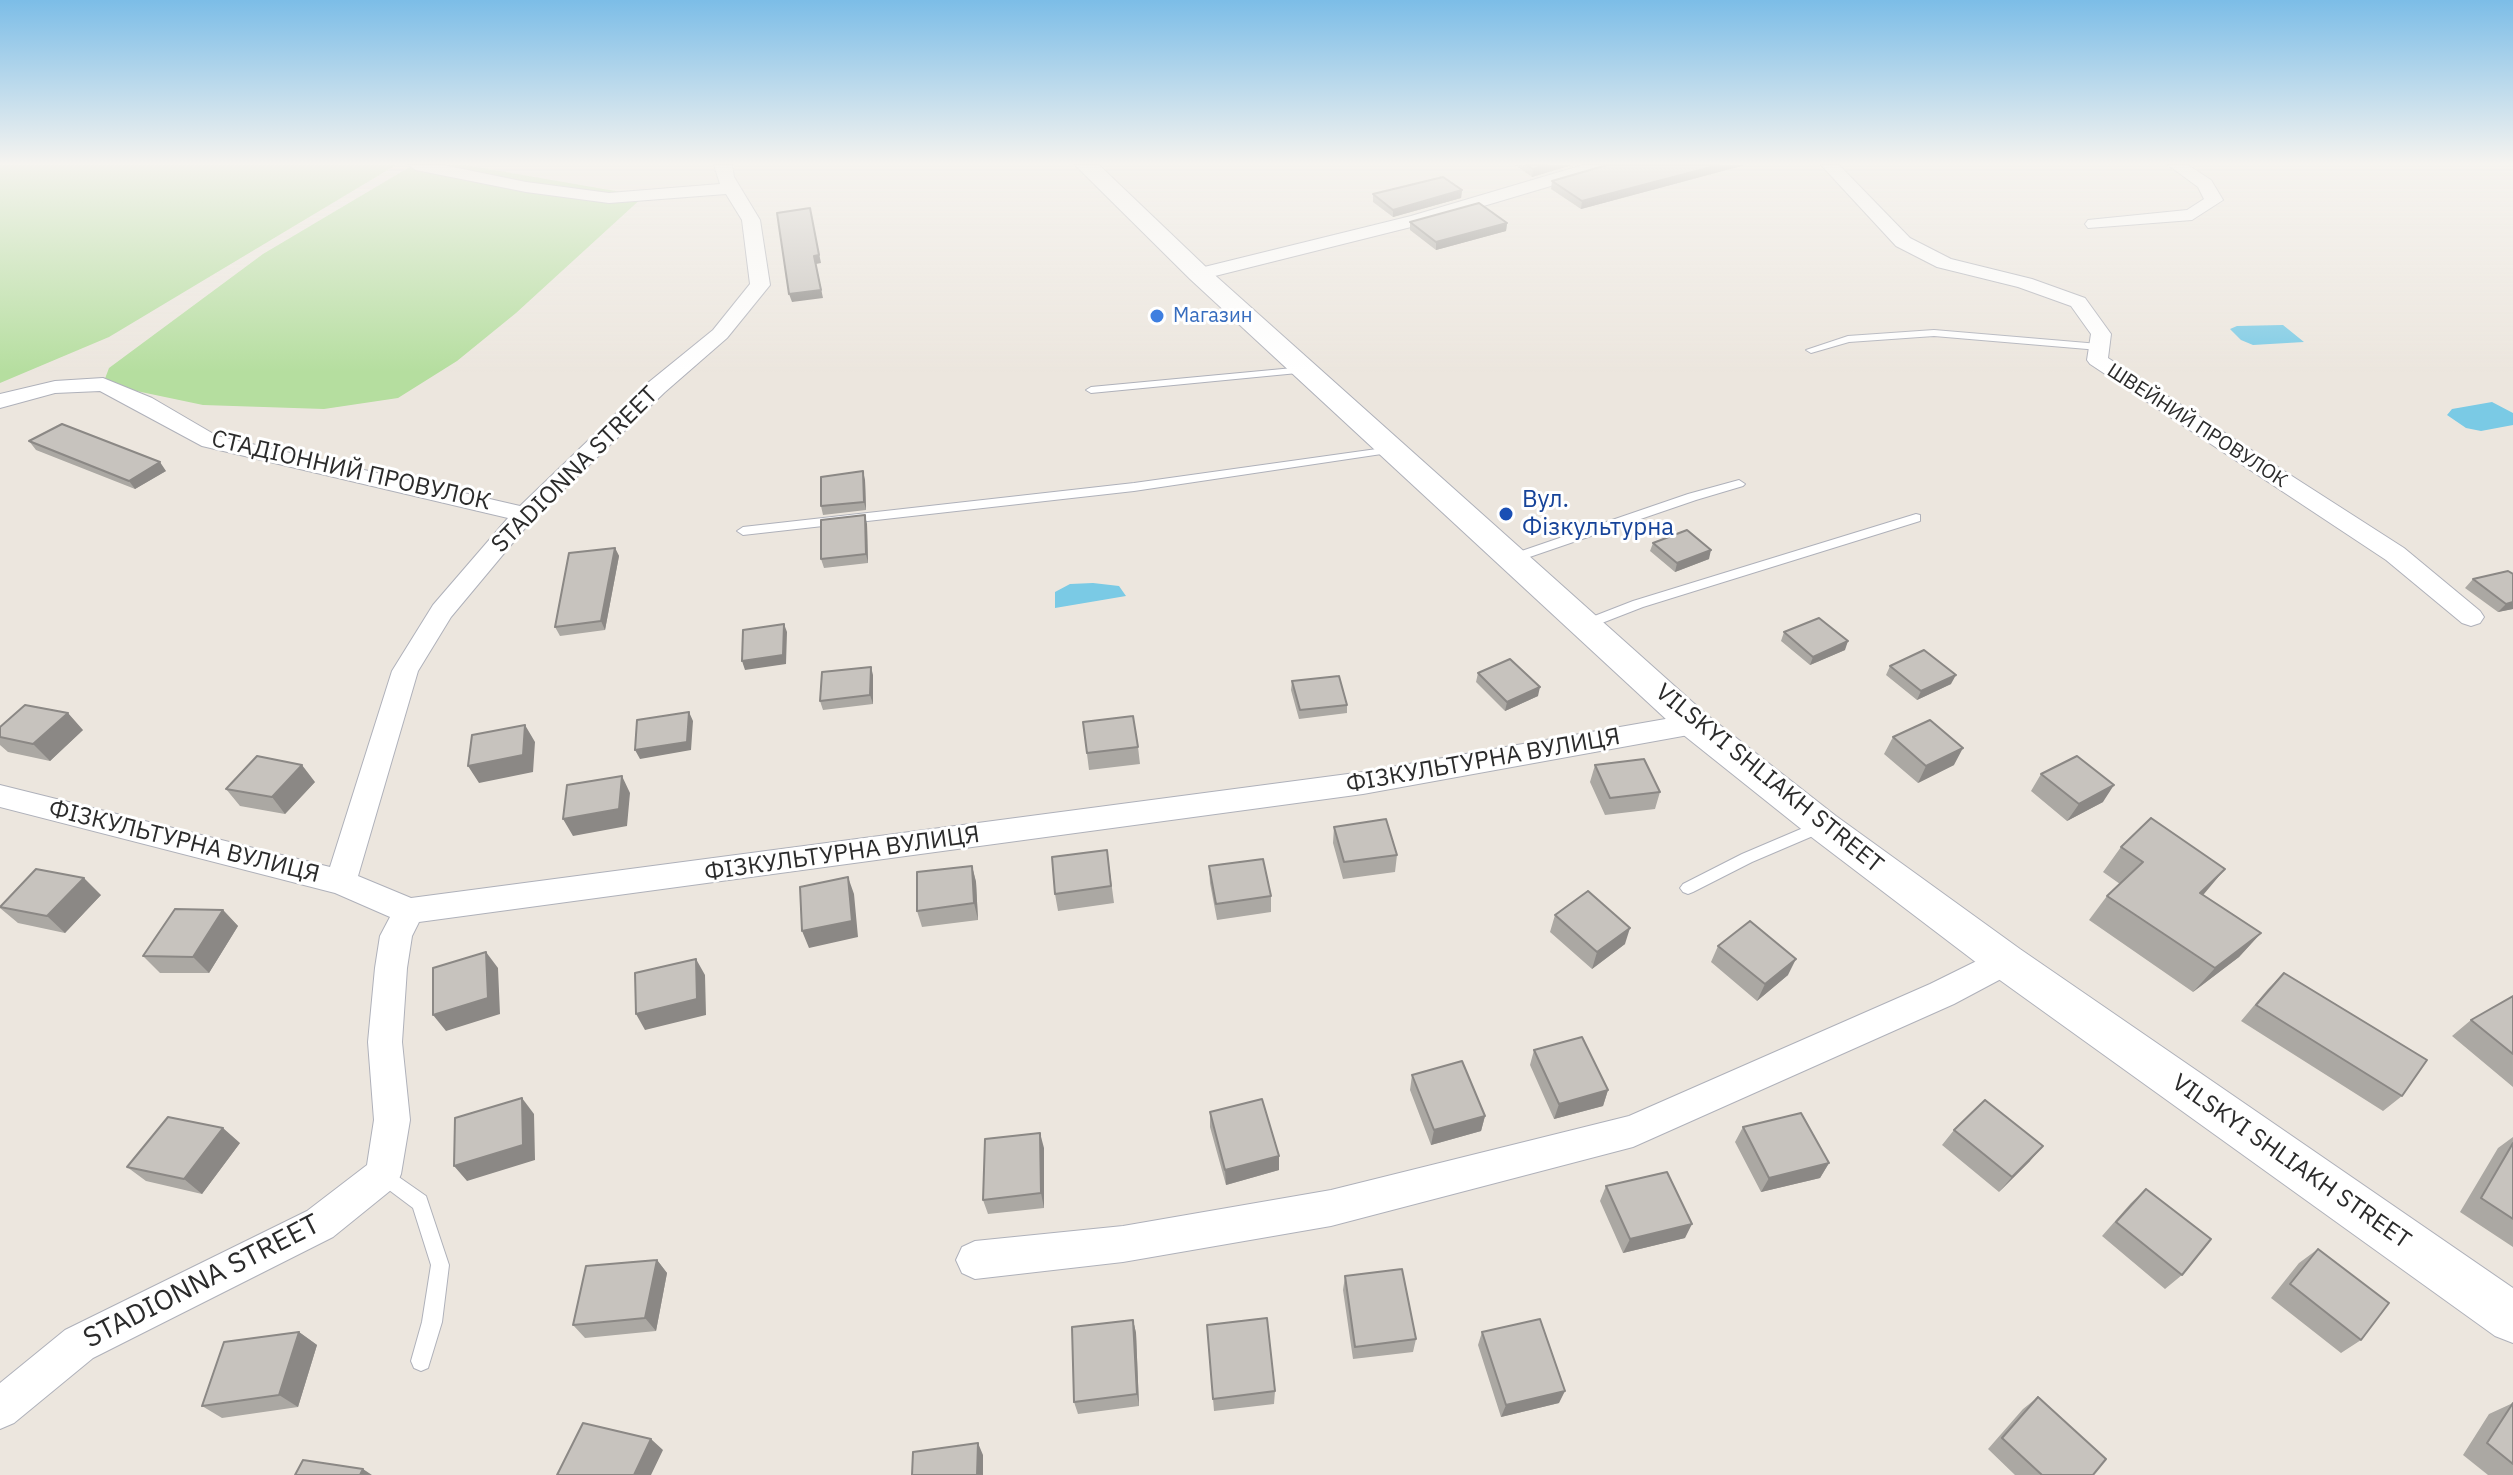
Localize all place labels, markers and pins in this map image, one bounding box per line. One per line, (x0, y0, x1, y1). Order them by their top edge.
place label: Магазин (1173, 304, 1253, 328)
marker: Магазин (1148, 307, 1166, 325)
place label: Вул. Фізкультурна (1522, 486, 1674, 542)
marker: Вул. Фізкультурна (1497, 505, 1515, 523)

